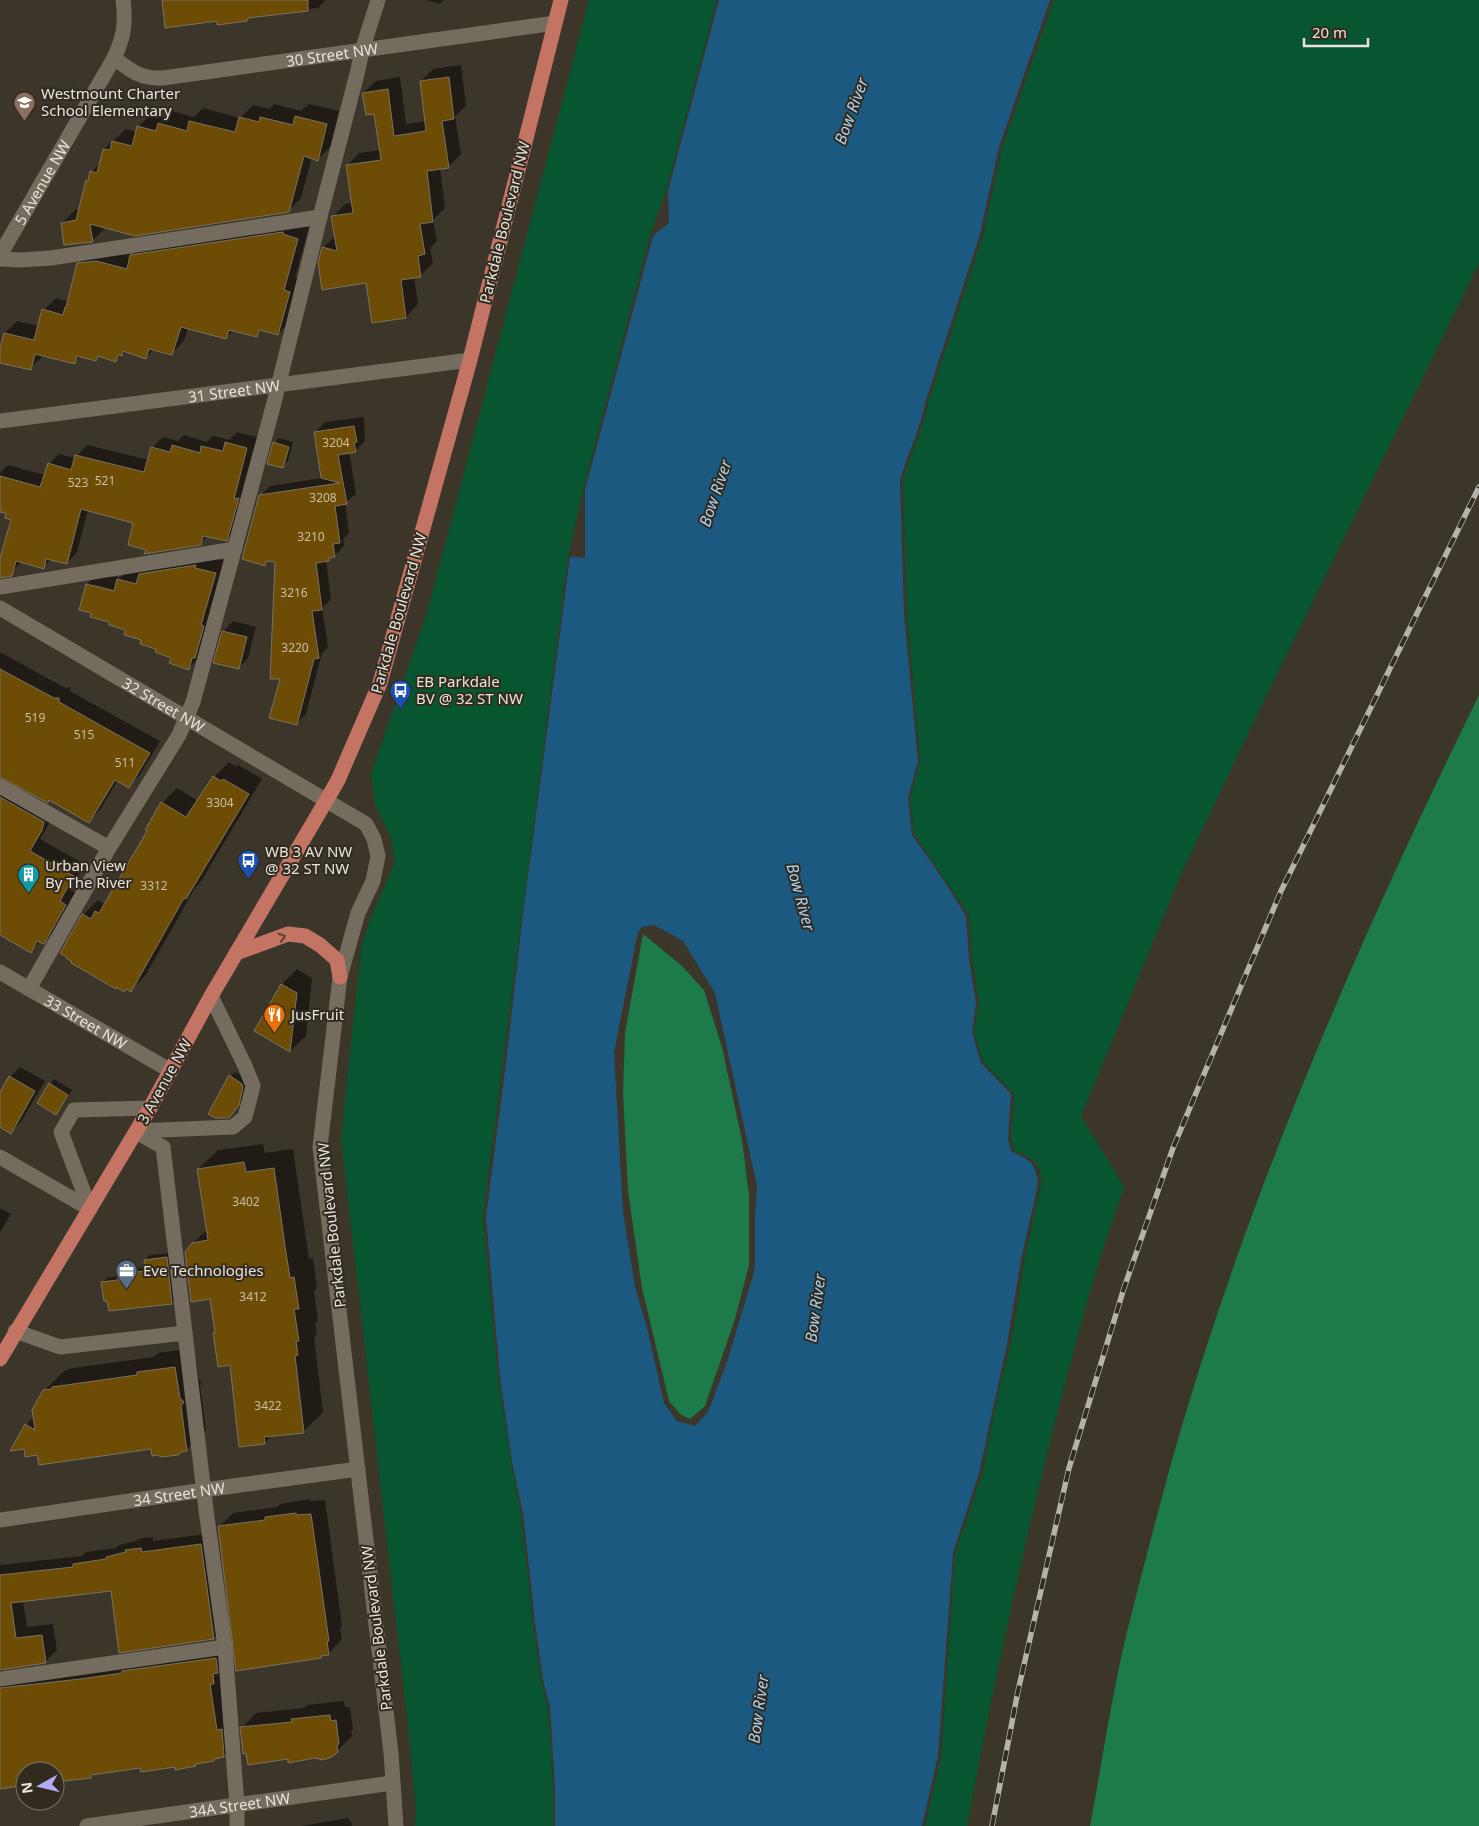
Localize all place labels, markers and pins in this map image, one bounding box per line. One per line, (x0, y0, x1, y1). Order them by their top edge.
place label: Westmount Charter School Elementary (41, 83, 180, 120)
school or university icon: Westmount Charter School Elementary (13, 90, 37, 121)
place label: EB Parkdale BV @ 32 ST NW (416, 671, 523, 708)
bus stop icon: EB Parkdale BV @ 32 ST NW (388, 678, 412, 709)
place label: WB 3 AV NW @ 32 ST NW (265, 841, 352, 878)
bus stop icon: WB 3 AV NW @ 32 ST NW (237, 848, 261, 879)
place label: Urban View By The River (45, 855, 132, 892)
building icon: Urban View By The River (17, 862, 41, 893)
restaurant icon: JusFruit (263, 1002, 287, 1033)
place label: JusFruit (289, 1004, 345, 1024)
office icon: Eve Technologies (115, 1258, 139, 1289)
place label: Eve Technologies (143, 1260, 264, 1280)

